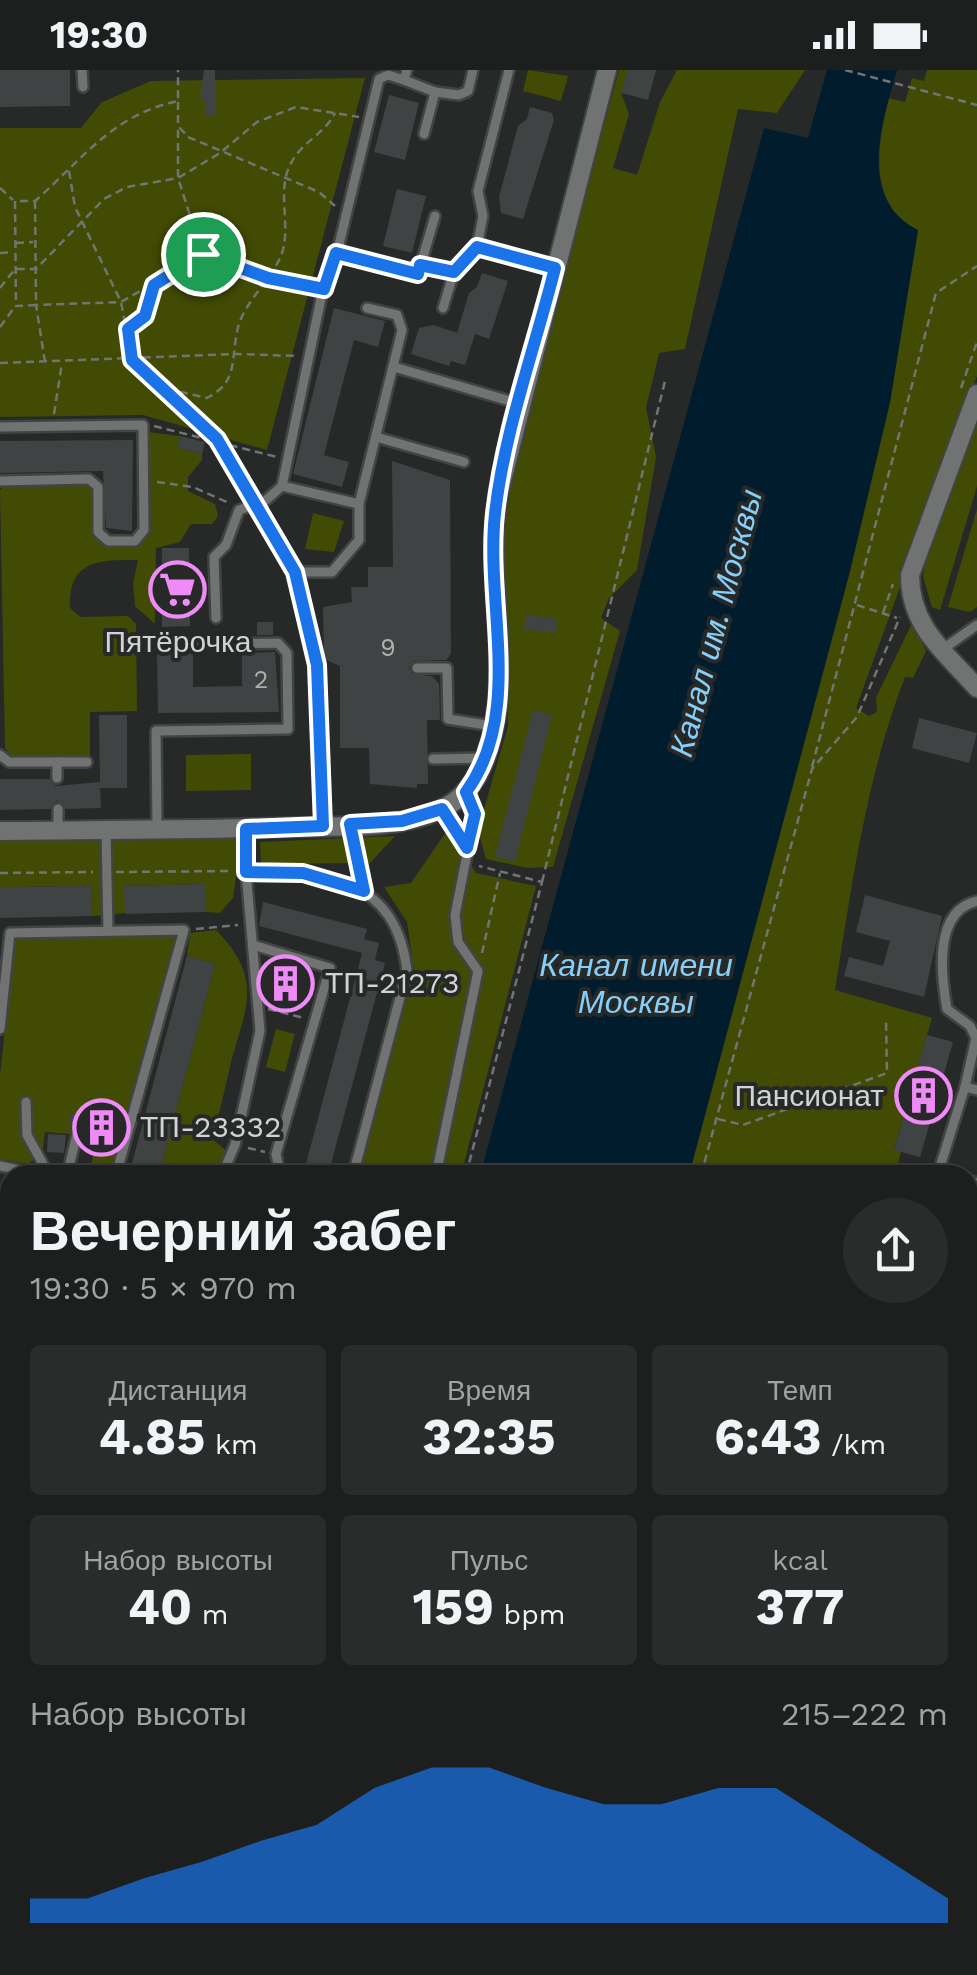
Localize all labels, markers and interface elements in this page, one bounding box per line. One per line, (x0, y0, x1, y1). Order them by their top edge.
text: 19:30 (50, 13, 148, 57)
pin (161, 212, 246, 297)
icon: arrive (176, 227, 231, 282)
water label: Канал им. Москвы (662, 485, 770, 761)
supermarket icon: Пятёрочка (148, 559, 208, 619)
place label: Пятёрочка (104, 624, 252, 659)
house number: 9 (380, 633, 396, 662)
house number: 2 (254, 665, 268, 694)
water label: Канал имени Москвы (539, 946, 733, 1021)
building icon: ТП-21273 (256, 953, 316, 1013)
place label: ТП-21273 (325, 965, 459, 1000)
building icon: Пансионат (893, 1066, 953, 1126)
place label: Пансионат (734, 1078, 884, 1113)
building icon: ТП-23332 (71, 1097, 131, 1157)
place label: ТП-23332 (140, 1109, 281, 1144)
button: share (843, 1198, 948, 1303)
text: Вечерний забег (30, 1199, 456, 1263)
text: 19:30 · 5 × 970 m (30, 1269, 297, 1307)
text: Дистанция (109, 1374, 248, 1407)
text: Время (447, 1374, 531, 1407)
text: Темп (767, 1374, 833, 1407)
text: 4.85 (98, 1407, 205, 1466)
text: 32:35 (422, 1407, 556, 1466)
text: 6:43 (714, 1407, 822, 1466)
text: km (205, 1428, 258, 1461)
text: /km (822, 1428, 886, 1461)
text: Набор высоты (83, 1544, 273, 1577)
text: Пульс (450, 1544, 528, 1577)
text: kcal (772, 1544, 828, 1577)
text: 40 (128, 1577, 192, 1636)
text: 159 (413, 1577, 494, 1636)
text: 377 (755, 1577, 845, 1636)
text: m (192, 1598, 228, 1631)
text: bpm (494, 1598, 565, 1631)
text: Набор высоты (30, 1695, 247, 1733)
text: 215–222 m (781, 1695, 948, 1733)

